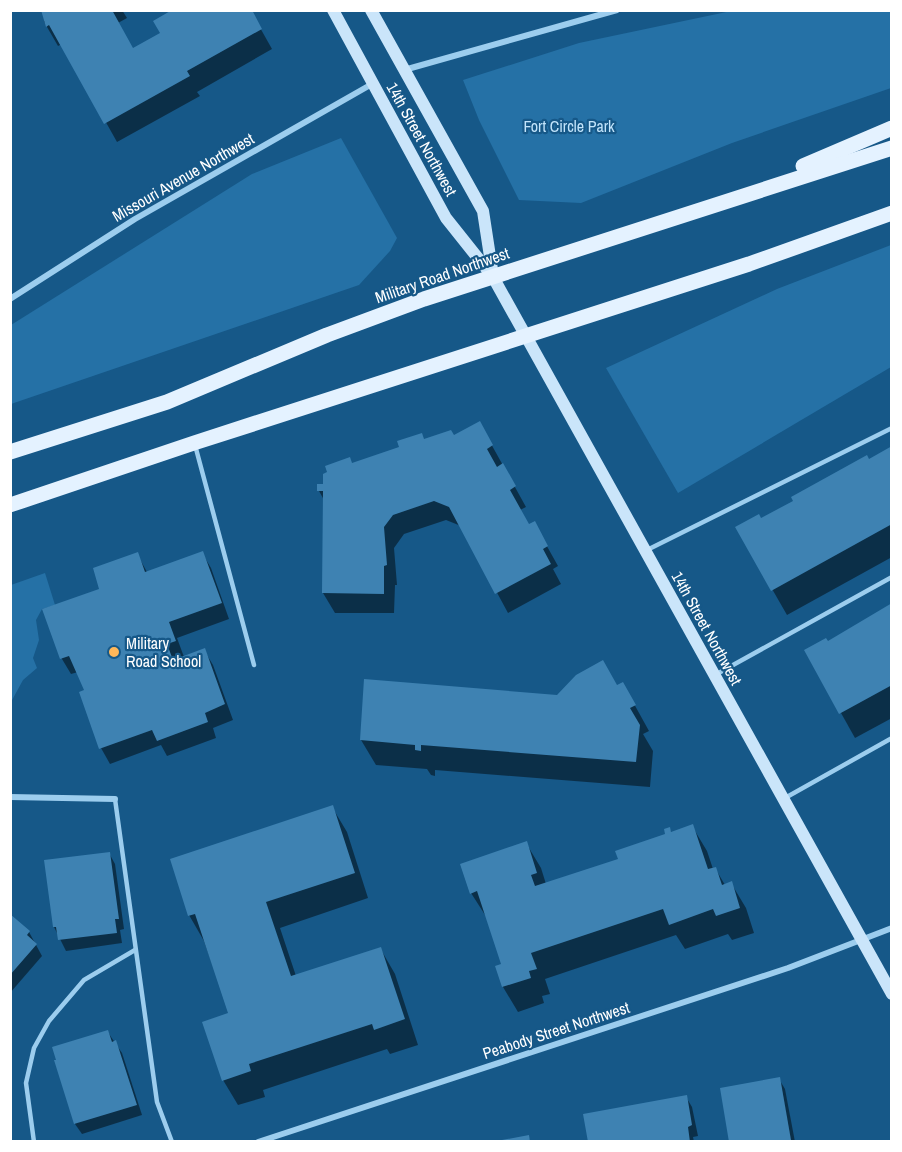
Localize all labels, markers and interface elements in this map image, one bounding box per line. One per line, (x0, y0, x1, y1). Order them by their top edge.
street label: 14th Street Northwest (382, 78, 463, 200)
park label: Fort Circle Park (523, 115, 615, 137)
street label: Missouri Avenue Northwest (108, 127, 258, 227)
street label: Military Road Northwest (372, 242, 512, 308)
street label: 14th Street Northwest (667, 567, 748, 689)
place label: Military Road School (126, 632, 201, 672)
marker: Military Road School (107, 645, 121, 659)
street label: Peabody Street Northwest (480, 996, 633, 1064)

